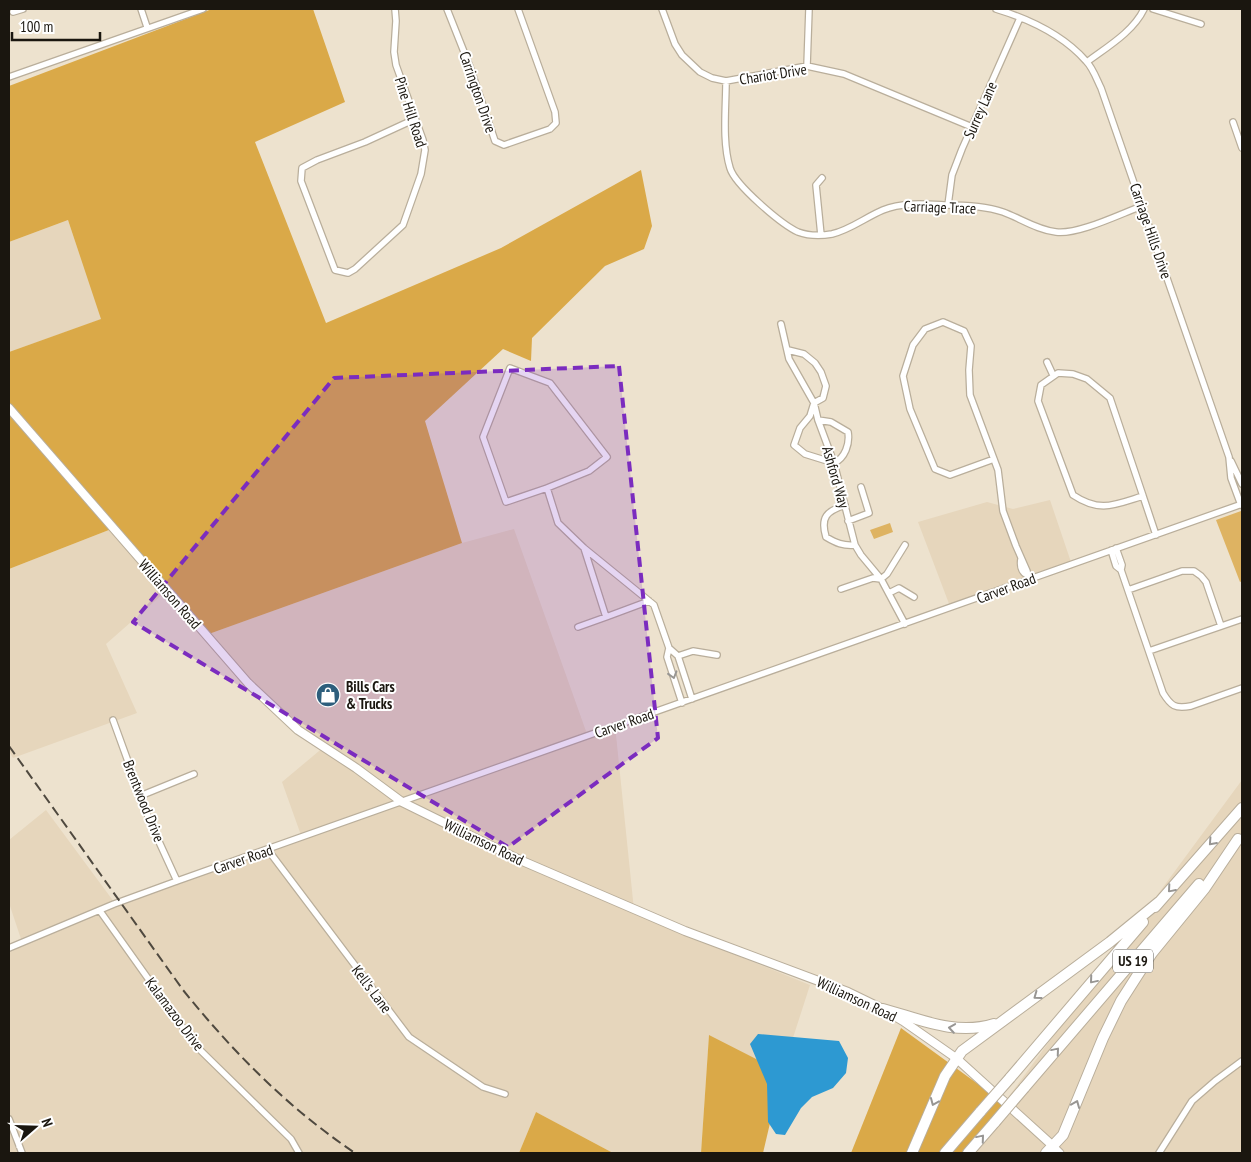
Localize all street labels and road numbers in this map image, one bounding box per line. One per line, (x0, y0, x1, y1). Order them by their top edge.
street label: Carrington Drive (455, 49, 501, 135)
street label: Chariot Drive (738, 59, 808, 89)
street label: Pine Hill Road (391, 74, 431, 150)
street label: Surrey Lane (959, 79, 1001, 141)
street label: Carriage Hills Drive (1126, 181, 1176, 281)
street label: Carriage Trace (903, 196, 977, 218)
street label: Ashford Way (818, 444, 854, 511)
street label: Williamson Road (135, 555, 205, 633)
street label: Carver Road (974, 569, 1038, 607)
street label: Carver Road (592, 704, 656, 742)
street label: Brentwood Drive (119, 757, 169, 845)
street label: Williamson Road (441, 815, 527, 869)
street label: Carver Road (211, 840, 275, 878)
road number: US 19 (1113, 949, 1153, 972)
street label: Kell's Lane (348, 961, 396, 1017)
street label: Williamson Road (814, 972, 900, 1026)
street label: Kalamazoo Drive (141, 974, 209, 1054)

